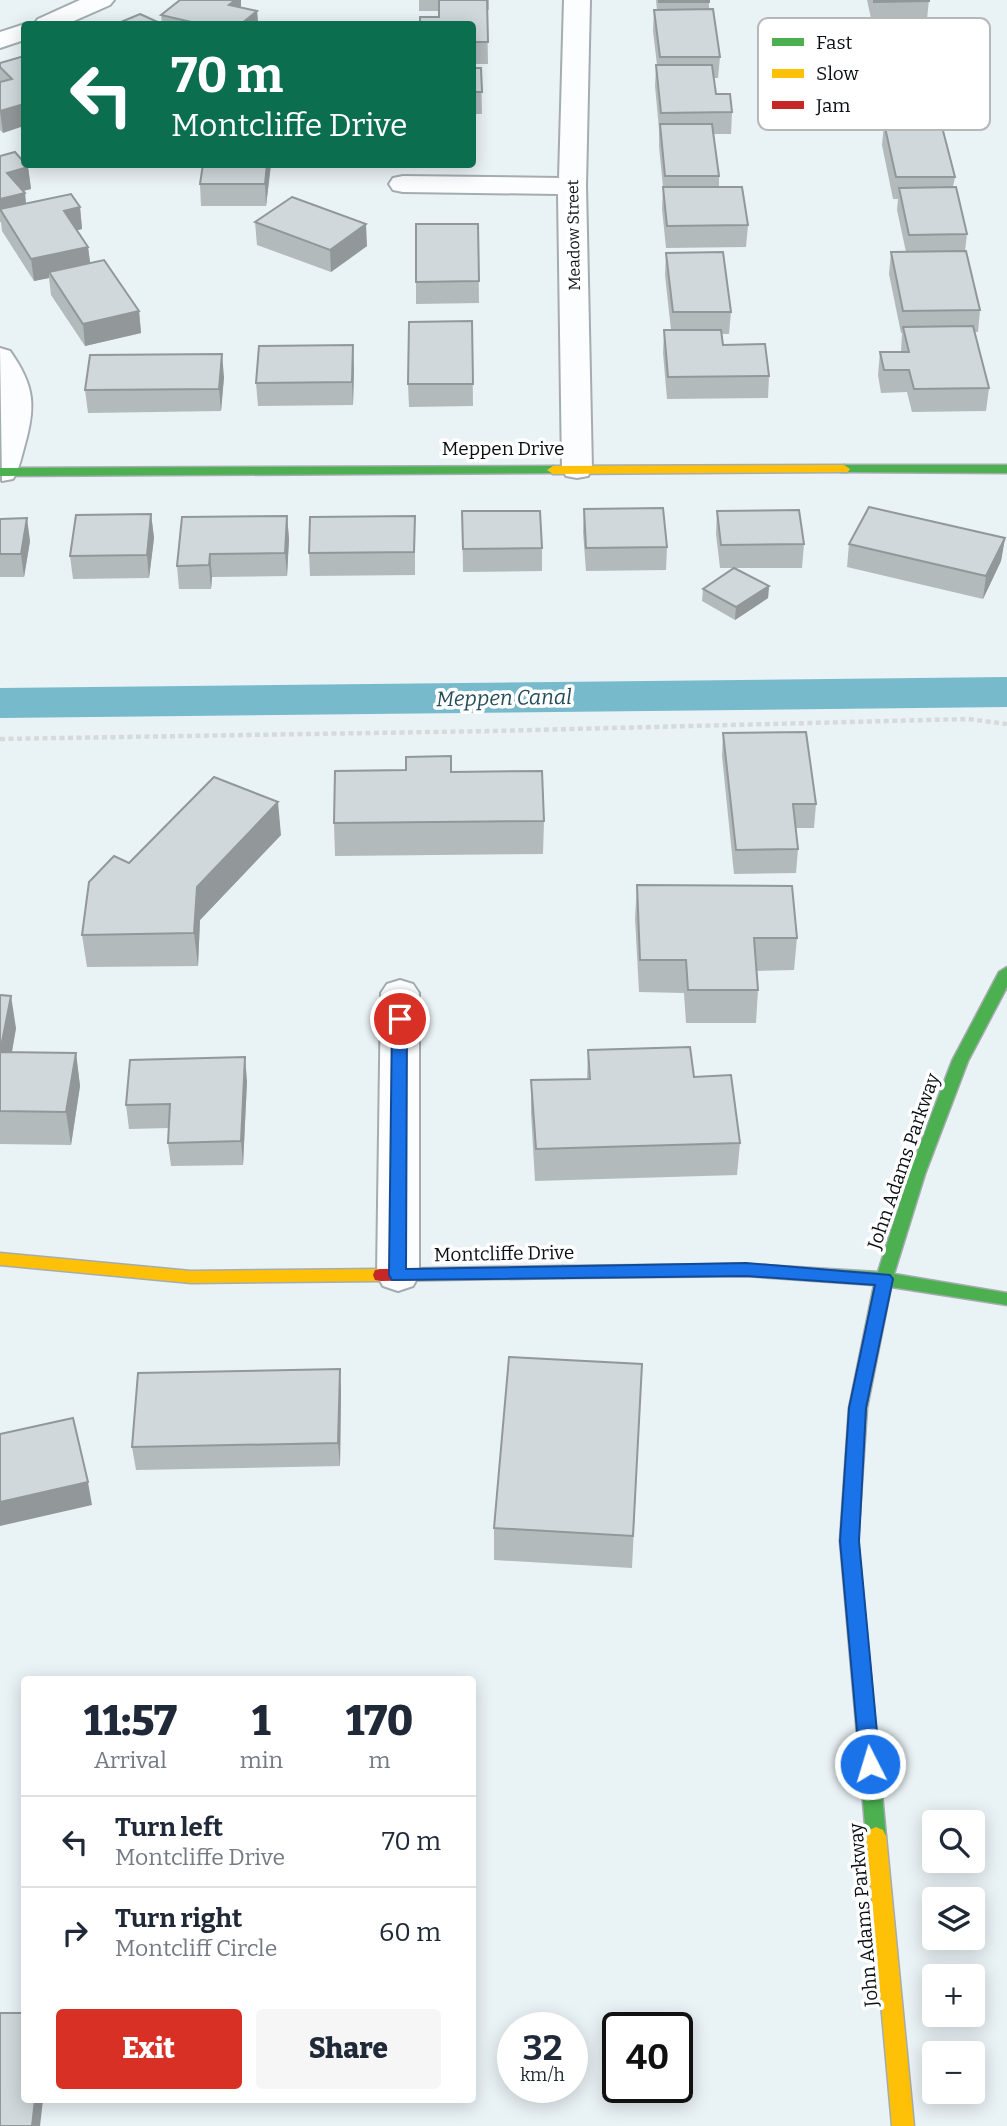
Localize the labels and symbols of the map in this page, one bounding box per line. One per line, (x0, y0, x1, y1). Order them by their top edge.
legend (758, 18, 990, 130)
text: Fast (816, 31, 853, 54)
text: Slow (816, 62, 859, 85)
text: Jam (815, 94, 850, 117)
street label: Meadow Street (563, 179, 584, 291)
street label: Meppen Drive (442, 437, 564, 460)
water label: Meppen Canal (436, 684, 572, 712)
pin (370, 989, 430, 1049)
street label: John Adams Parkway (862, 1069, 945, 1253)
street label: Montcliffe Drive (434, 1241, 574, 1266)
position arrow (833, 1727, 907, 1801)
street label: John Adams Parkway (844, 1821, 883, 2009)
speed limit sign: 40 (602, 2012, 693, 2103)

